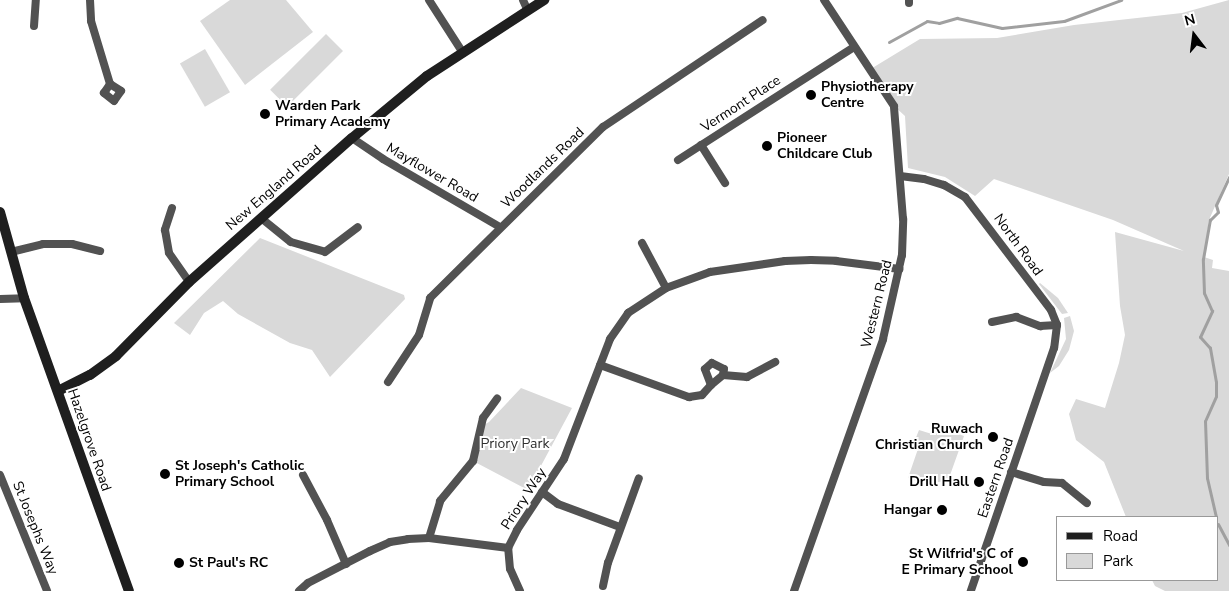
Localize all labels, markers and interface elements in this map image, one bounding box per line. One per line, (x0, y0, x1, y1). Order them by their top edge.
text: N (1182, 9, 1198, 31)
north arrow (1169, 10, 1219, 60)
street label: Vermont Place (698, 72, 784, 136)
place label: Physiotherapy Centre (821, 79, 914, 111)
marker: Physiotherapy Centre (805, 89, 817, 101)
place label: Warden Park Primary Academy (275, 98, 390, 130)
marker: Warden Park Primary Academy (259, 108, 271, 120)
street label: Woodlands Road (498, 124, 588, 212)
place label: Pioneer Childcare Club (777, 130, 873, 162)
street label: Mayflower Road (383, 140, 481, 206)
marker: Pioneer Childcare Club (761, 140, 773, 152)
street label: New England Road (223, 142, 325, 234)
street label: North Road (990, 211, 1046, 279)
street label: Western Road (858, 258, 896, 350)
street label: Hazelgrove Road (64, 386, 114, 494)
place label: Ruwach Christian Church (875, 421, 983, 454)
marker: Ruwach Christian Church (987, 431, 999, 443)
park label: Priory Park (481, 436, 549, 452)
street label: Eastern Road (974, 436, 1018, 520)
place label: St Joseph's Catholic Primary School (175, 458, 304, 491)
street label: Priory Way (498, 465, 550, 533)
marker: St Joseph's Catholic Primary School (159, 468, 171, 480)
place label: Drill Hall (909, 474, 969, 490)
marker: Drill Hall (973, 476, 985, 488)
street label: St Josephs Way (9, 479, 61, 577)
place label: Hangar (884, 502, 932, 518)
marker: Hangar (936, 504, 948, 516)
legend (1056, 516, 1219, 581)
text: Road (1103, 526, 1138, 546)
place label: St Wilfrid's C of E Primary School (902, 546, 1013, 578)
text: Park (1103, 551, 1133, 571)
place label: St Paul's RC (189, 555, 268, 571)
marker: St Wilfrid's C of E Primary School (1017, 556, 1029, 568)
marker: St Paul's RC (173, 557, 185, 569)

